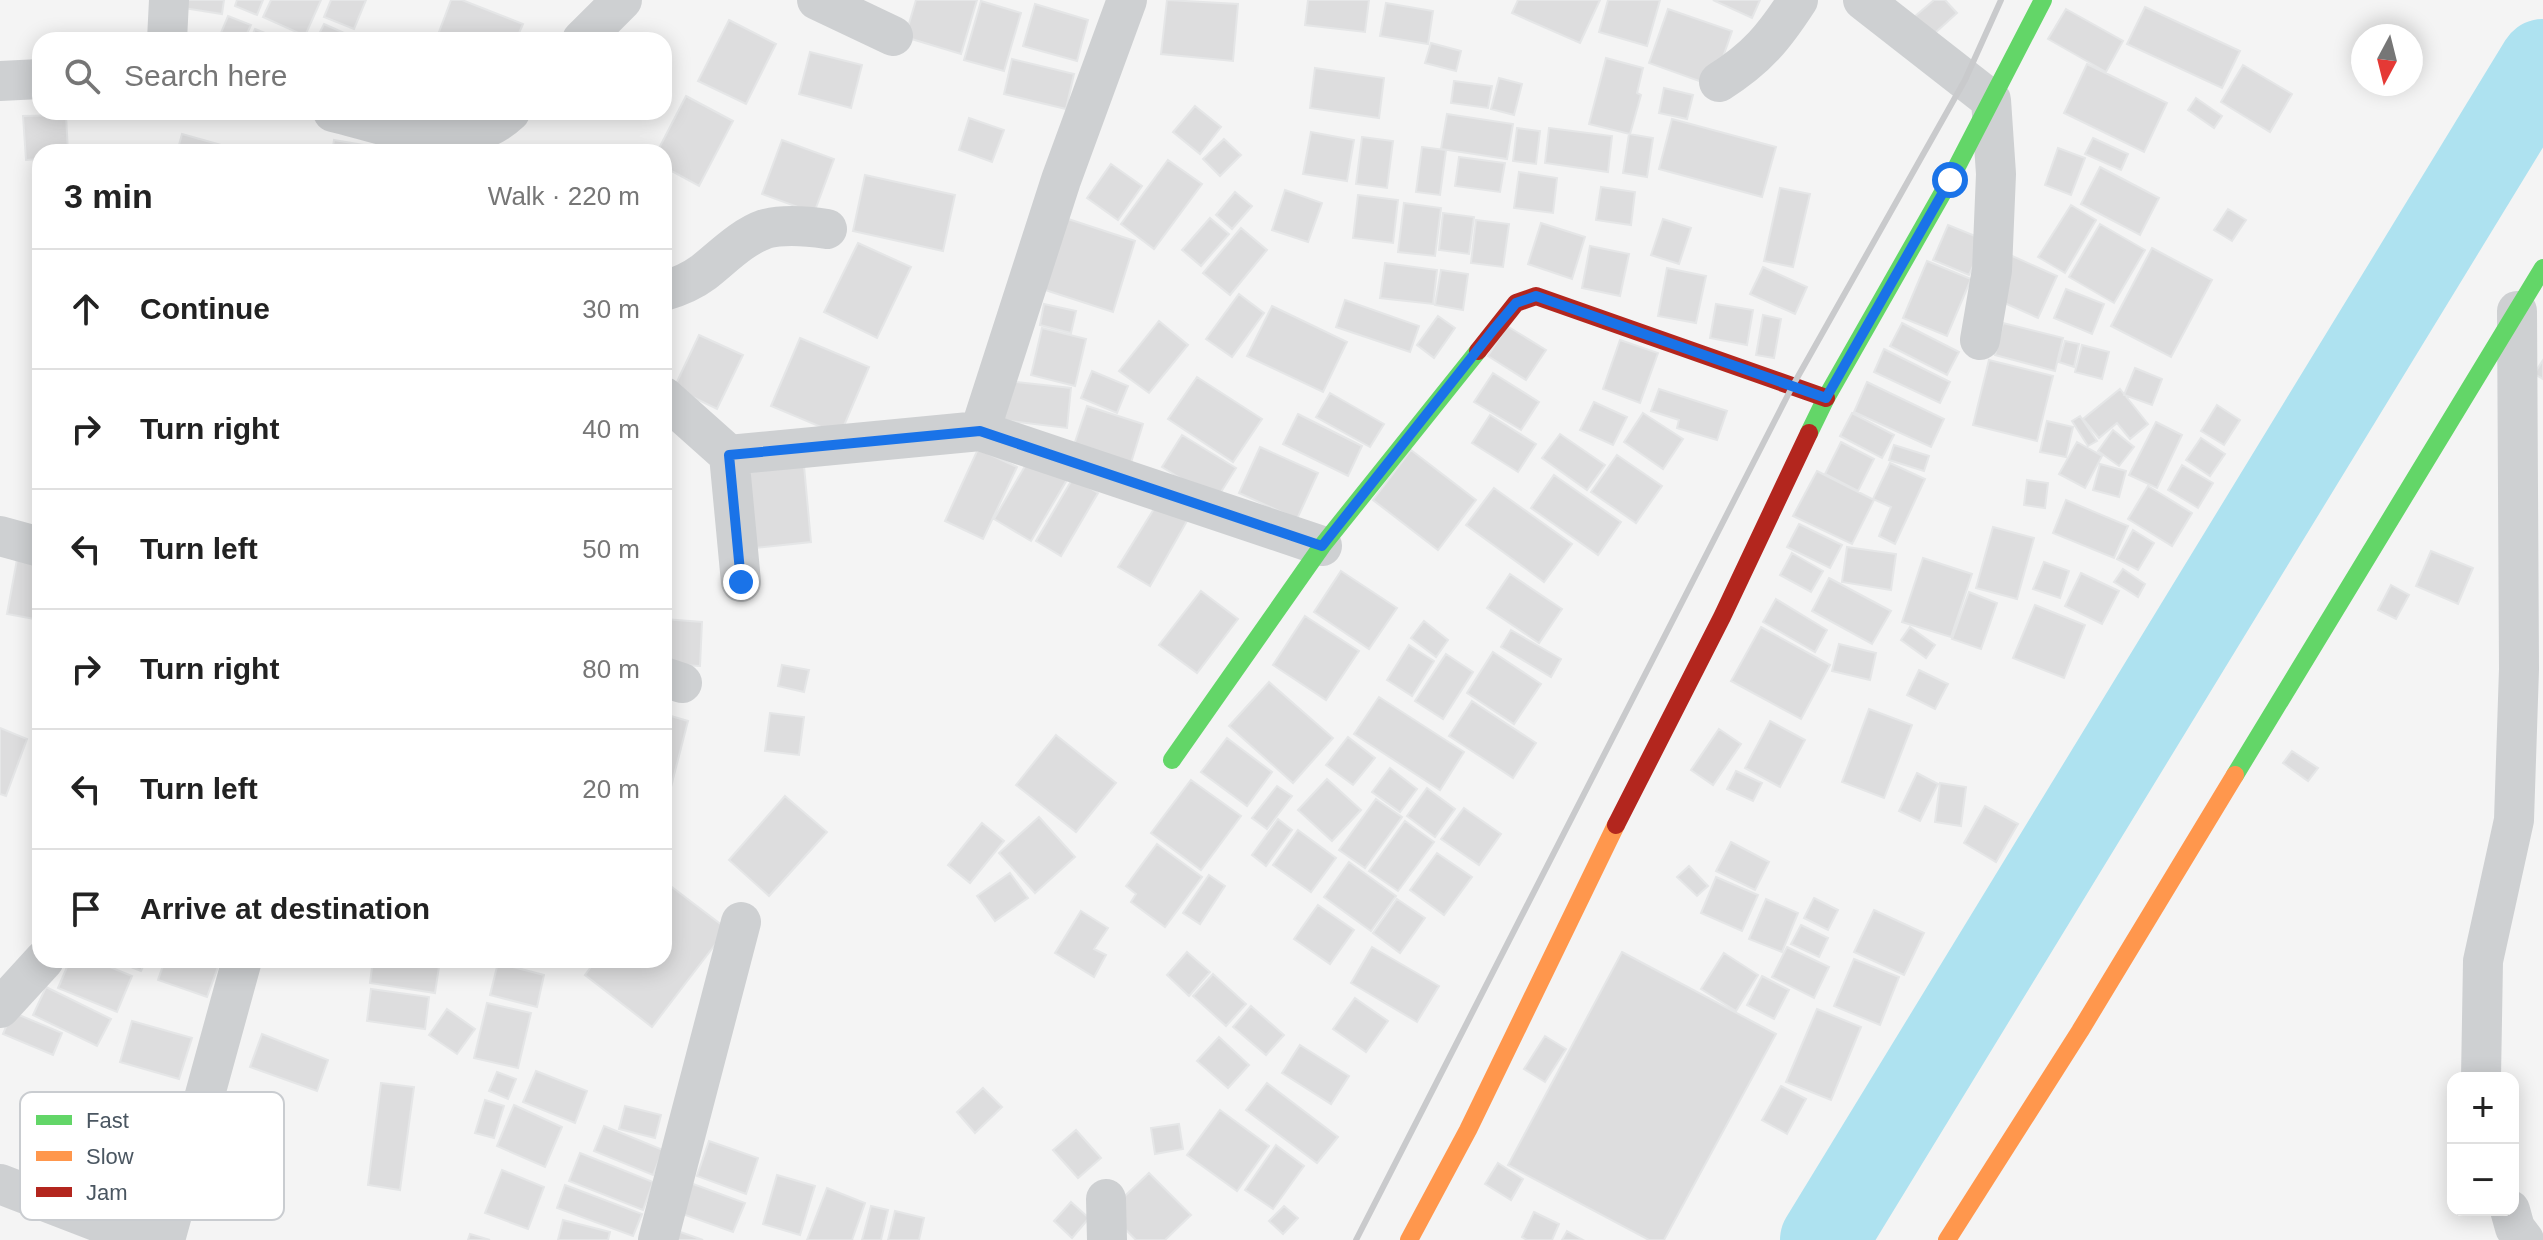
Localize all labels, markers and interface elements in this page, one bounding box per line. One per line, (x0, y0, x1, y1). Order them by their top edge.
north arrow (2351, 24, 2423, 96)
search box (32, 32, 672, 120)
icon: search (60, 54, 104, 98)
text: Search here (124, 59, 287, 92)
route start (1932, 162, 1968, 198)
text: 3 min (64, 177, 153, 215)
text: Walk · 220 m (488, 181, 640, 211)
icon: ahead (64, 287, 108, 331)
text: Continue (140, 292, 270, 325)
text: 30 m (582, 294, 640, 324)
icon: right (64, 407, 108, 451)
text: Turn right (140, 412, 279, 445)
text: 40 m (582, 414, 640, 444)
icon: left (64, 527, 108, 571)
text: Turn left (140, 532, 258, 565)
text: 50 m (582, 534, 640, 564)
route end (723, 564, 759, 600)
icon: right (64, 647, 108, 691)
text: Turn right (140, 652, 279, 685)
text: 80 m (582, 654, 640, 684)
icon: left (64, 767, 108, 811)
text: Turn left (140, 772, 258, 805)
text: 20 m (582, 774, 640, 804)
icon: arrive (64, 887, 108, 931)
text: Arrive at destination (140, 892, 430, 925)
map controls (2447, 1072, 2519, 1216)
button: + (2447, 1072, 2519, 1144)
legend (20, 1092, 284, 1220)
text: Fast (86, 1108, 129, 1133)
text: Slow (86, 1144, 134, 1169)
button: − (2447, 1144, 2519, 1216)
text: Jam (86, 1180, 128, 1205)

